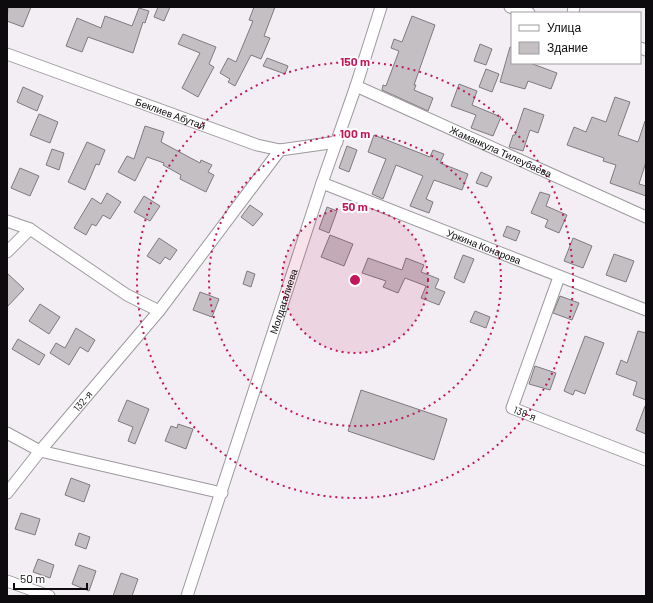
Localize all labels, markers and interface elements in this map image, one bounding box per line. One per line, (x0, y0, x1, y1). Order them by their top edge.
legend (511, 12, 641, 64)
text: Улица (547, 20, 581, 35)
text: Здание (547, 40, 588, 55)
text: 150 m (340, 54, 370, 68)
street label: Беклиев Абутай (134, 95, 207, 132)
street label: Жаманкула Тилеубаева (448, 123, 554, 180)
text: 100 m (340, 126, 370, 140)
text: 50 m (342, 199, 368, 213)
street label: Уркина Конарова (445, 227, 523, 267)
street label: Молдагалиева (267, 267, 300, 335)
centre of rings (348, 273, 362, 287)
street label: 132-я (70, 388, 95, 414)
street label: 138-я (512, 403, 538, 423)
scale bar (14, 565, 87, 591)
text: 50 m (20, 571, 45, 585)

